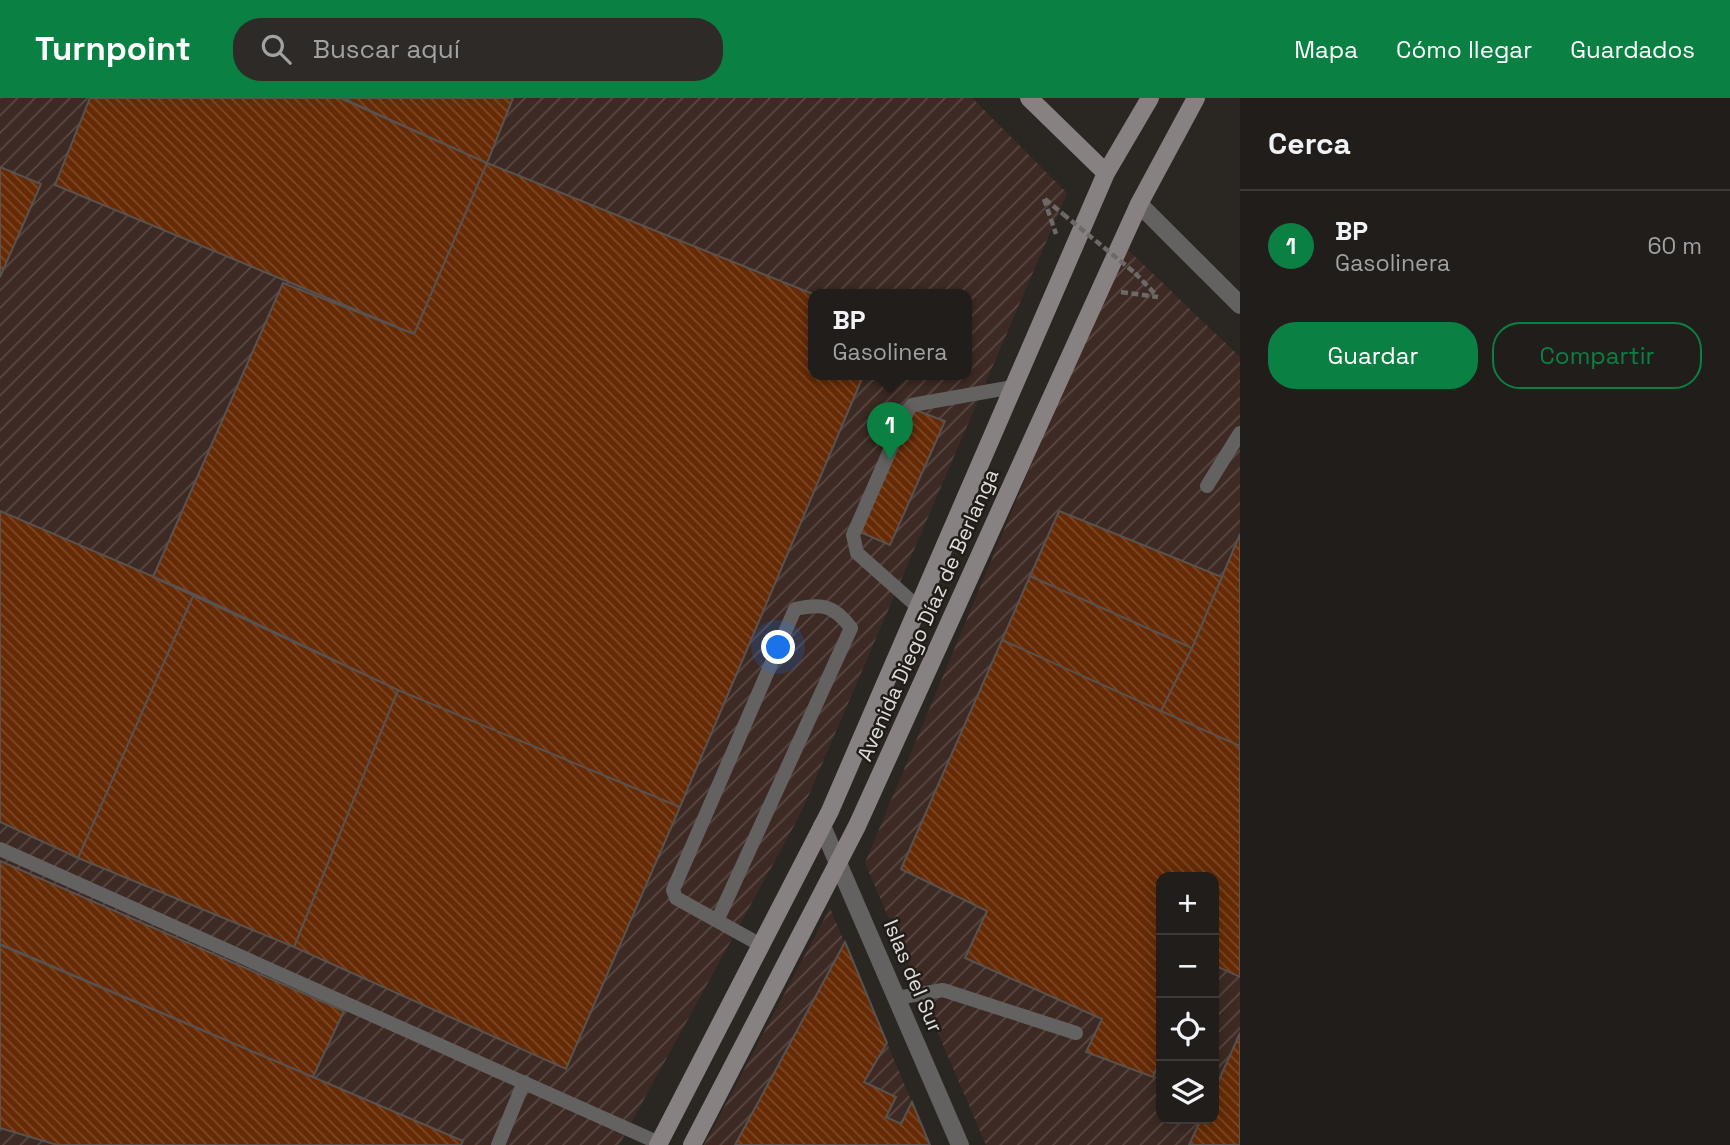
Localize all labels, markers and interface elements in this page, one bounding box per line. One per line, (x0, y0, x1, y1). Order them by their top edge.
search box (233, 18, 723, 81)
text: Turnpoint (35, 28, 191, 70)
icon: search (257, 30, 295, 68)
text: Buscar aquí (313, 32, 460, 66)
text: Mapa (1294, 34, 1358, 65)
text: Cómo llegar (1396, 34, 1532, 65)
text: Guardados (1570, 34, 1695, 65)
text: Cerca (1268, 124, 1351, 163)
text: BP (1335, 214, 1368, 248)
text: 1 (1286, 231, 1296, 261)
text: 60 m (1647, 231, 1702, 261)
text: Gasolinera (1335, 248, 1450, 278)
popup (808, 289, 972, 380)
text: BP (832, 303, 865, 337)
button: Guardar (1268, 322, 1478, 389)
button: Compartir (1492, 322, 1702, 389)
text: Gasolinera (832, 337, 948, 367)
pin: 1 (867, 402, 913, 460)
street label: Avenida Diego Díaz de Berlanga (851, 464, 1004, 765)
your location (761, 630, 795, 664)
map controls (1156, 872, 1219, 1124)
button: + (1156, 872, 1219, 935)
street label: Islas del Sur (878, 915, 949, 1036)
button: − (1156, 935, 1219, 998)
button: locate (1156, 998, 1219, 1061)
button: layers (1156, 1061, 1219, 1124)

